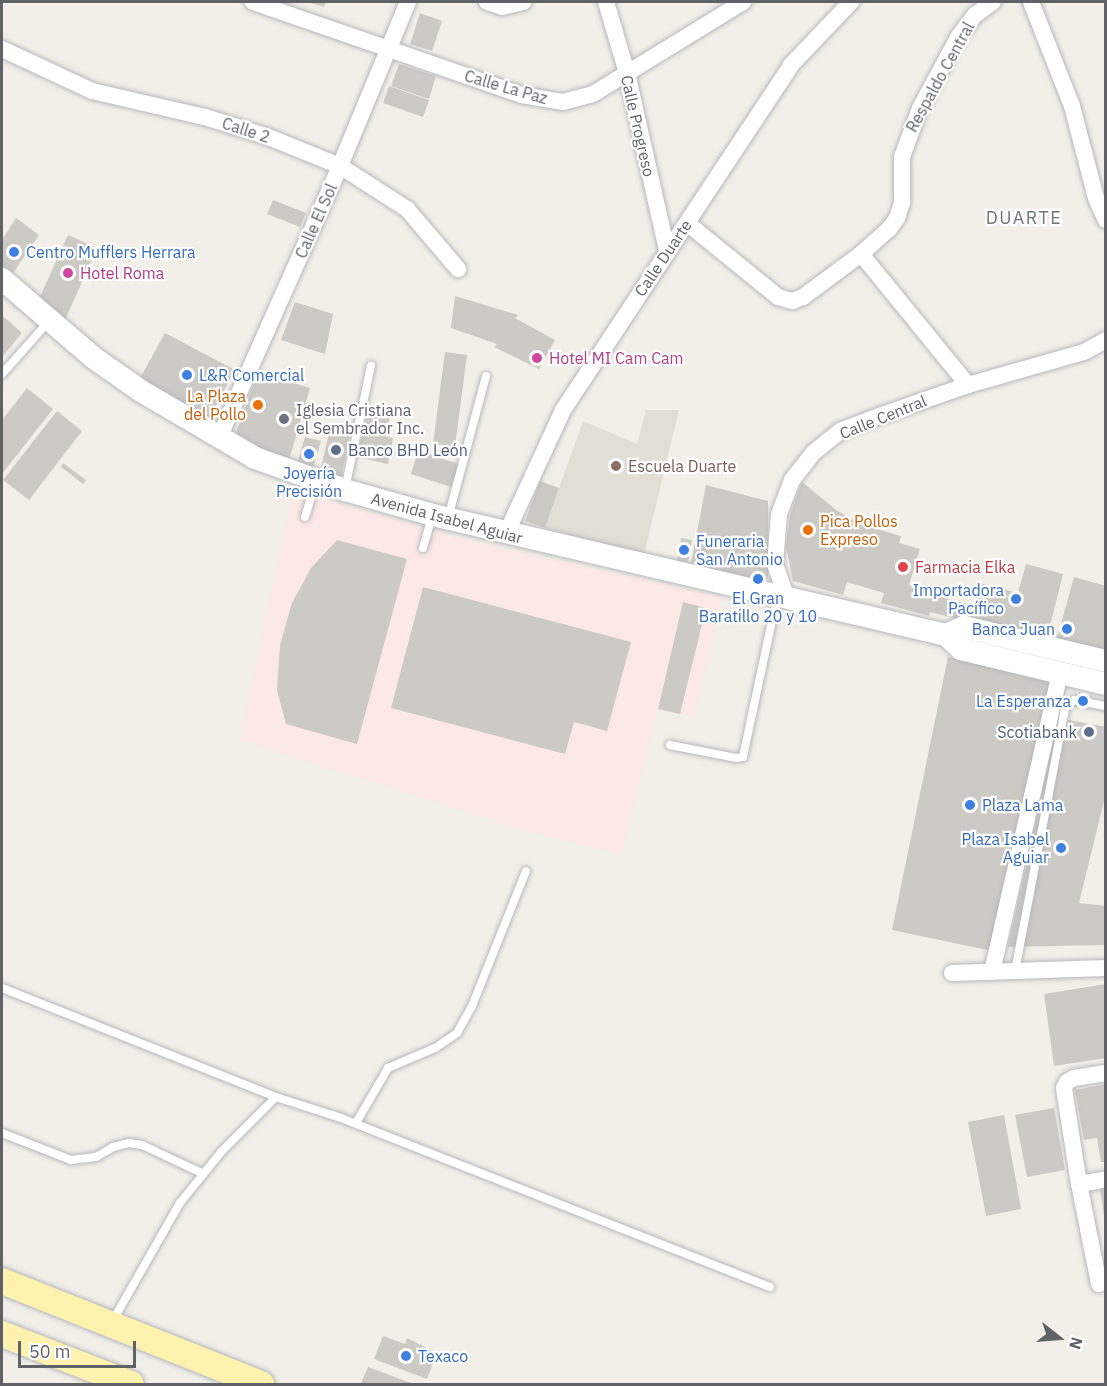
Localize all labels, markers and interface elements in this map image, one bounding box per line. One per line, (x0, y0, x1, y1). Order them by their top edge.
street label: Respaldo Central (902, 19, 978, 135)
street label: Calle La Paz (462, 66, 550, 108)
street label: Calle Progreso (617, 73, 659, 179)
street label: Calle 2 (220, 113, 272, 147)
street label: Calle El Sol (291, 181, 341, 261)
district label: DUARTE (986, 207, 1062, 229)
street label: Calle Duarte (630, 216, 696, 300)
place label: Centro Mufflers Herrara (26, 242, 196, 262)
marker: Centro Mufflers Herrara (7, 245, 21, 259)
place label: Hotel Roma (80, 263, 164, 283)
marker: Hotel Roma (61, 266, 75, 280)
place label: Hotel MI Cam Cam (549, 348, 684, 368)
marker: Hotel MI Cam Cam (530, 351, 544, 365)
place label: L&R Comercial (199, 365, 304, 385)
marker: L&R Comercial (180, 368, 194, 382)
place label: La Plaza del Pollo (184, 386, 246, 424)
street label: Calle Central (837, 391, 929, 443)
marker: La Plaza del Pollo (251, 398, 265, 412)
place label: Iglesia Cristiana el Sembrador Inc. (296, 400, 424, 438)
marker: Iglesia Cristiana el Sembrador Inc. (277, 412, 291, 426)
place label: Banco BHD León (348, 440, 468, 460)
marker: Banco BHD León (329, 443, 343, 457)
marker: Joyería Precisión (302, 447, 316, 461)
place label: Escuela Duarte (628, 456, 736, 476)
marker: Escuela Duarte (609, 459, 623, 473)
place label: Joyería Precisión (276, 463, 342, 501)
street label: Avenida Isabel Aguiar (369, 489, 525, 547)
place label: Pica Pollos Expreso (820, 511, 898, 549)
marker: Pica Pollos Expreso (801, 523, 815, 537)
place label: Funeraria San Antonio (696, 531, 783, 569)
marker: Funeraria San Antonio (677, 543, 691, 557)
place label: Farmacia Elka (915, 557, 1015, 577)
marker: Farmacia Elka (896, 560, 910, 574)
marker: El Gran Baratillo 20 y 10 (751, 572, 765, 586)
place label: Importadora Pacífico (913, 580, 1004, 618)
place label: El Gran Baratillo 20 y 10 (699, 588, 817, 626)
marker: Importadora Pacífico (1009, 592, 1023, 606)
place label: Banca Juan (972, 619, 1055, 639)
marker: Banca Juan (1060, 622, 1074, 636)
place label: La Esperanza (976, 691, 1071, 711)
marker: La Esperanza (1076, 694, 1090, 708)
place label: Scotiabank (997, 722, 1077, 742)
marker: Scotiabank (1082, 725, 1096, 739)
place label: Plaza Lama (982, 795, 1063, 815)
marker: Plaza Lama (963, 798, 977, 812)
place label: Plaza Isabel Aguiar (962, 829, 1049, 867)
marker: Plaza Isabel Aguiar (1054, 841, 1068, 855)
north arrow (1029, 1308, 1089, 1368)
scale bar (21, 1329, 140, 1367)
text: N (1065, 1335, 1087, 1352)
text: 50 m (29, 1340, 71, 1363)
place label: Texaco (418, 1346, 468, 1366)
marker: Texaco (399, 1349, 413, 1363)

